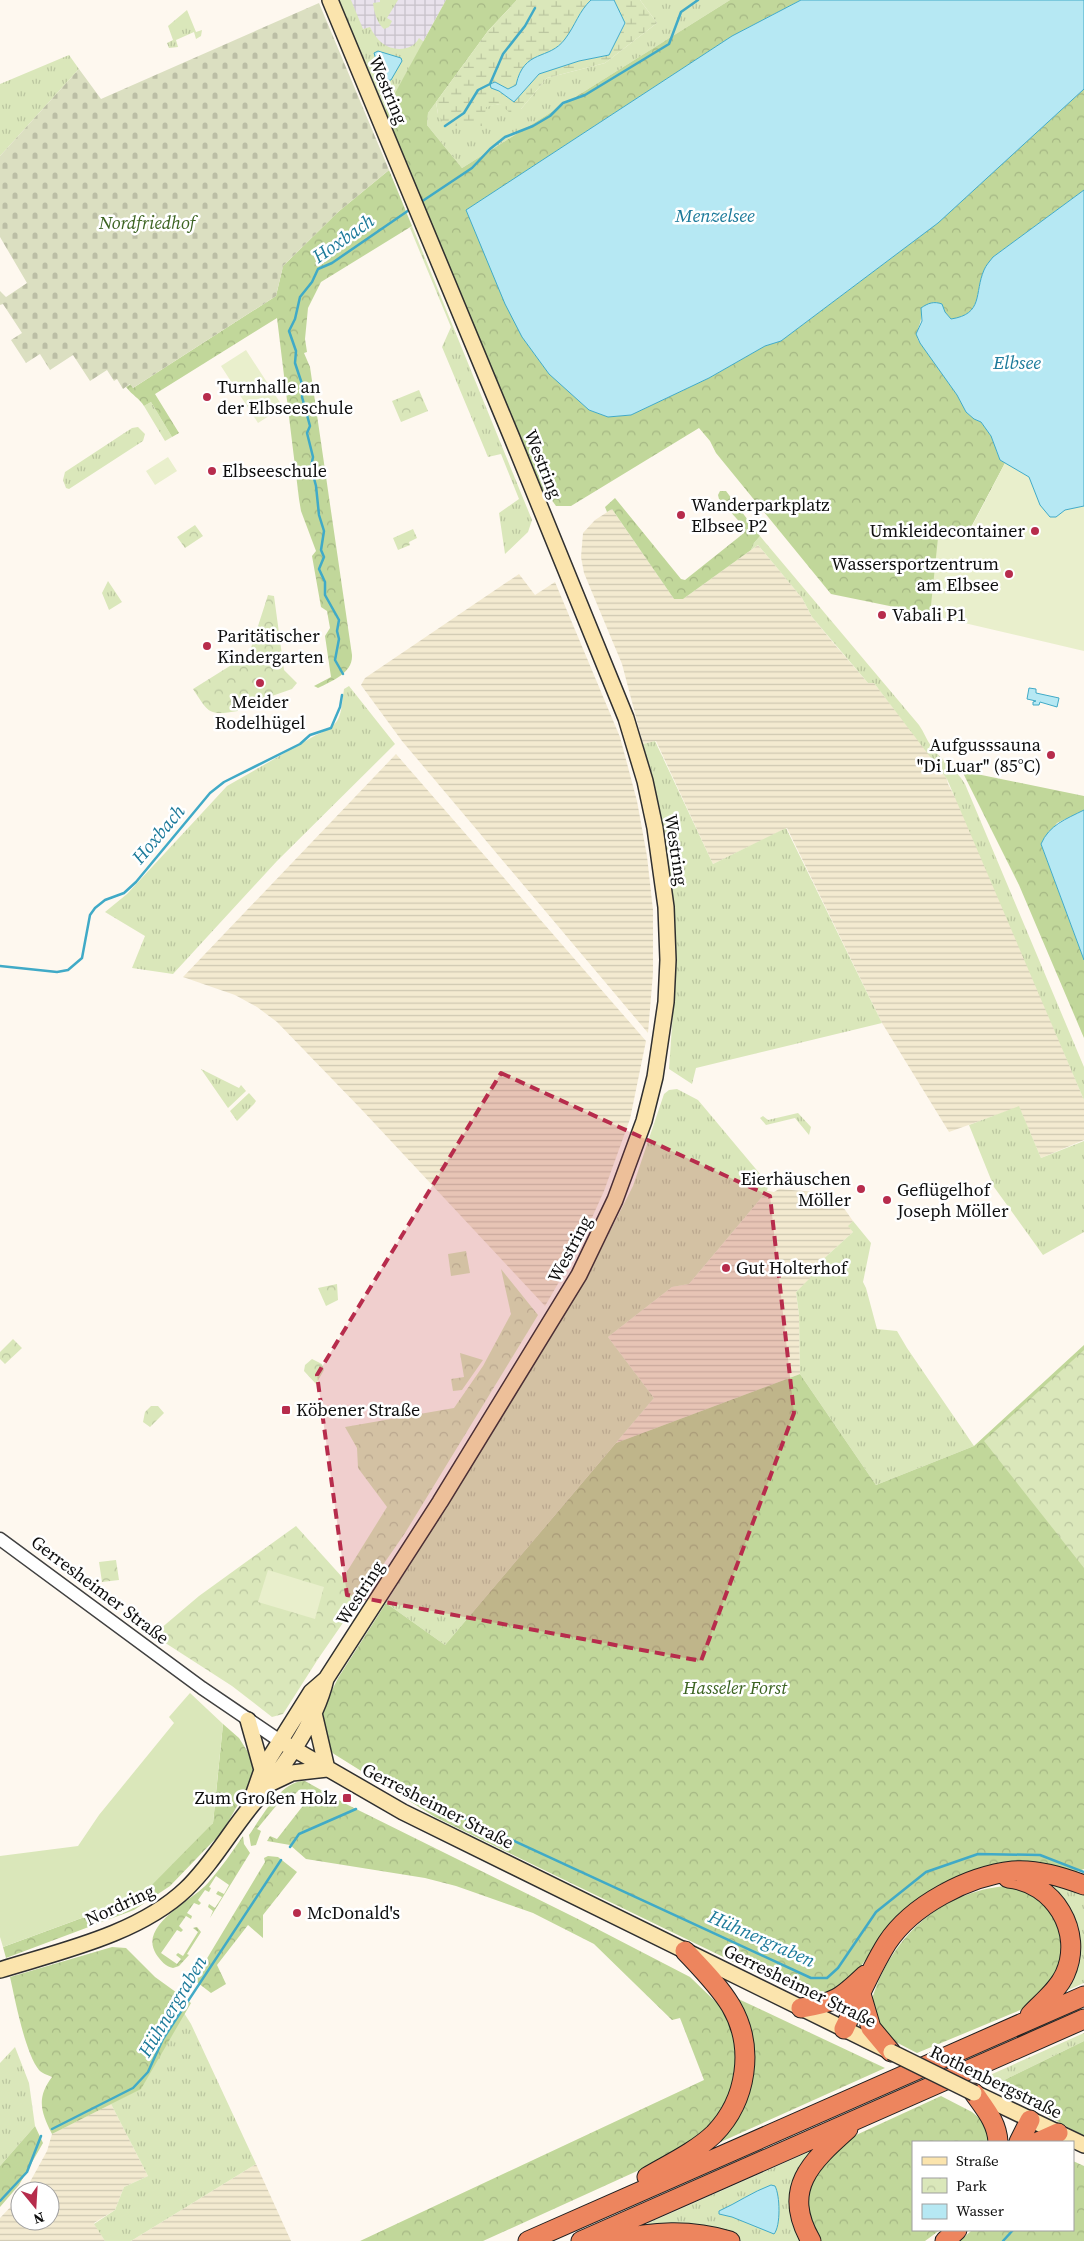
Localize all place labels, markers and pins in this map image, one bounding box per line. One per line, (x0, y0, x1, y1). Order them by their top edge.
place label: Turnhalle an der Elbseeschule (217, 374, 353, 420)
marker: Turnhalle an der Elbseeschule (201, 391, 213, 403)
place label: Elbseeschule (222, 458, 327, 483)
marker: Elbseeschule (206, 465, 218, 477)
place label: Wanderparkplatz Elbsee P2 (691, 492, 829, 538)
marker: Wanderparkplatz Elbsee P2 (675, 509, 687, 521)
place label: Umkleidecontainer (870, 518, 1025, 543)
marker: Umkleidecontainer (1029, 525, 1041, 537)
place label: Wassersportzentrum am Elbsee (831, 551, 999, 597)
marker: Wassersportzentrum am Elbsee (1003, 568, 1015, 580)
place label: Vabali P1 (892, 602, 966, 627)
marker: Vabali P1 (876, 609, 888, 621)
place label: Paritätischer Kindergarten (217, 623, 324, 669)
marker: Paritätischer Kindergarten (201, 640, 213, 652)
marker: Meider Rodelhügel (254, 677, 266, 689)
place label: Meider Rodelhügel (215, 689, 305, 735)
place label: Aufgusssauna "Di Luar" (85°C) (917, 732, 1042, 778)
marker: Aufgusssauna "Di Luar" (85°C) (1045, 749, 1057, 761)
place label: Eierhäuschen Möller (740, 1166, 851, 1212)
place label: Geflügelhof Joseph Möller (896, 1177, 1009, 1223)
marker: Eierhäuschen Möller (855, 1183, 867, 1195)
marker: Geflügelhof Joseph Möller (881, 1194, 893, 1206)
place label: Gut Holterhof (736, 1255, 849, 1280)
marker: Gut Holterhof (720, 1262, 732, 1274)
place label: Köbener Straße (296, 1397, 420, 1422)
marker: Köbener Straße (280, 1404, 292, 1416)
place label: Zum Großen Holz (195, 1785, 337, 1810)
marker: Zum Großen Holz (341, 1792, 353, 1804)
place label: McDonald's (307, 1900, 400, 1925)
marker: McDonald's (291, 1907, 303, 1919)

